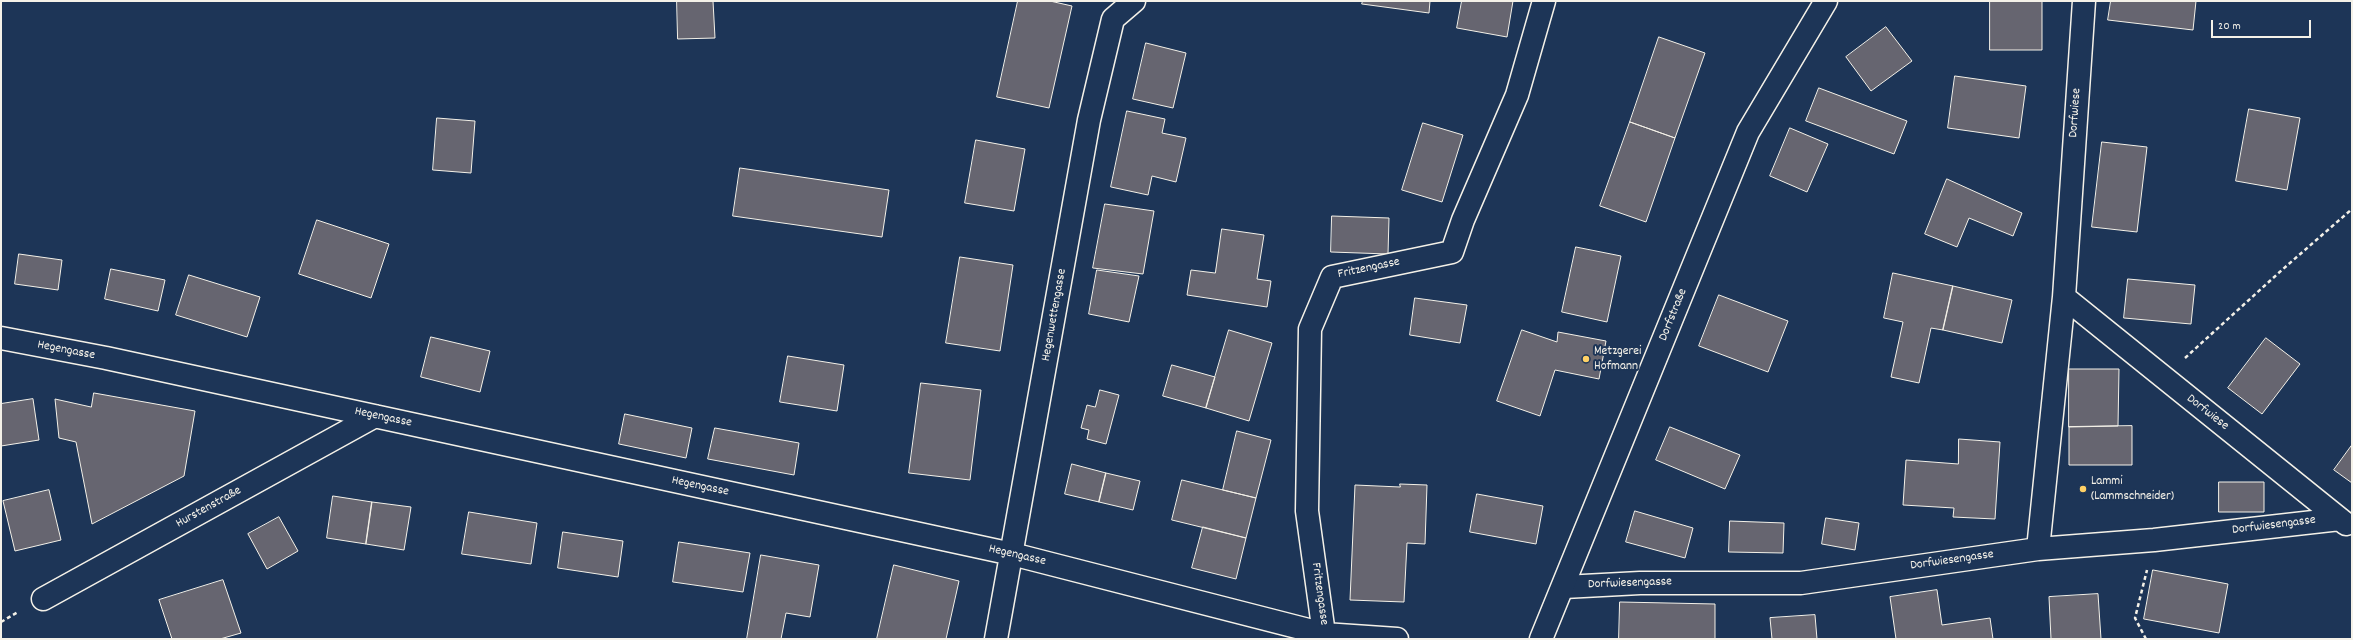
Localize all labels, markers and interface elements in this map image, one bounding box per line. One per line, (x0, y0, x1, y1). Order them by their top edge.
scale bar (2213, 12, 2313, 38)
text: 20 m (2218, 18, 2241, 35)
street label: Dorfwiese (2066, 88, 2086, 138)
street label: Fritzengasse (1337, 255, 1401, 283)
street label: Hegenwettengasse (1039, 268, 1071, 362)
street label: Dorfstraße (1656, 287, 1692, 343)
street label: Hegengasse (36, 338, 96, 364)
place label: Metzgerei Hofmann (1594, 344, 1641, 375)
marker: Metzgerei Hofmann (1581, 354, 1591, 364)
street label: Dorfwiese (2183, 392, 2231, 434)
street label: Hegengasse (353, 404, 413, 432)
street label: Hegengasse (670, 473, 730, 501)
place label: Lammi (Lammschneider) (2091, 474, 2174, 505)
street label: Hurstenstraße (174, 484, 244, 532)
marker: Lammi (Lammschneider) (2078, 484, 2088, 494)
street label: Dorfwiesengasse (2231, 513, 2317, 539)
street label: Hegengasse (987, 542, 1047, 570)
street label: Dorfwiesengasse (1909, 547, 1995, 575)
street label: Fritzengasse (1307, 562, 1331, 626)
street label: Dorfwiesengasse (1588, 575, 1672, 593)

